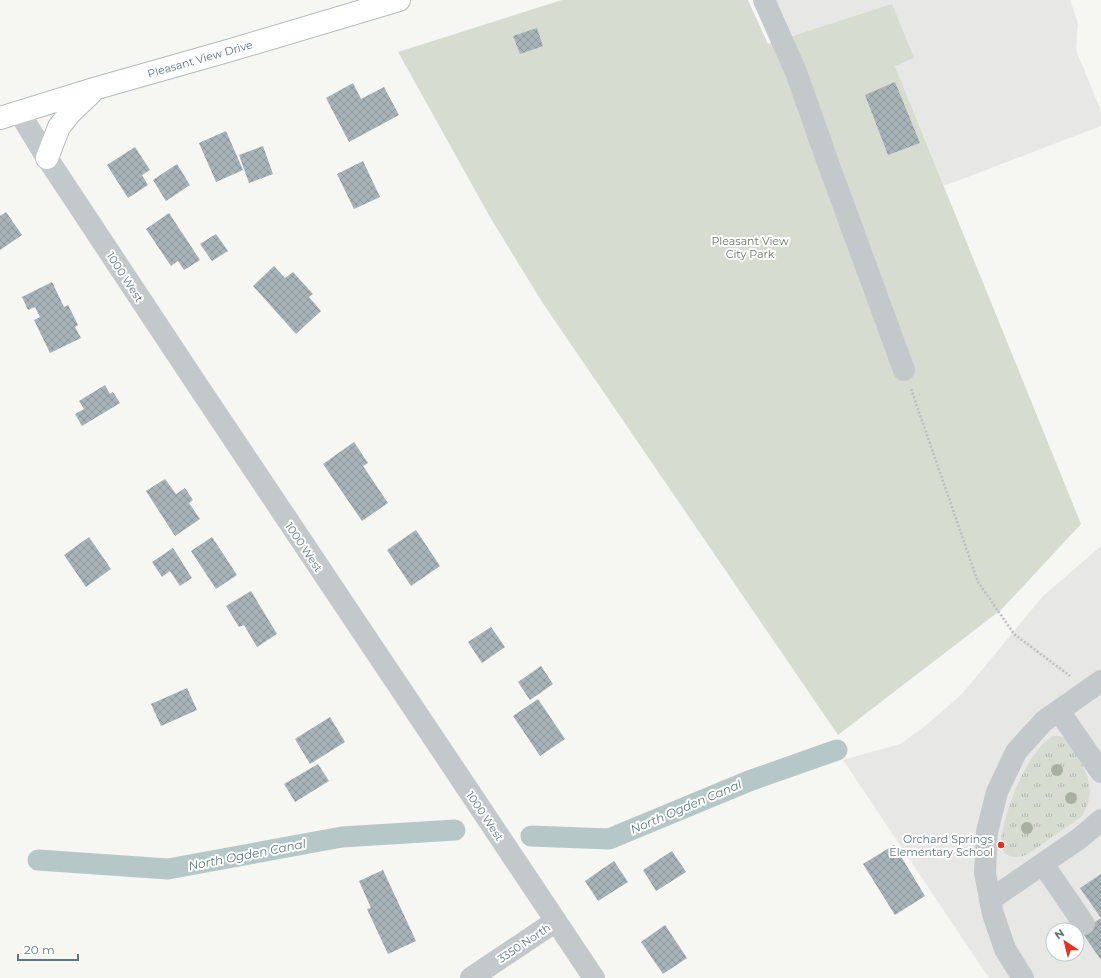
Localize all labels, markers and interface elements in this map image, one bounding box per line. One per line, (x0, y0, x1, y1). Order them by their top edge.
street label: Pleasant View Drive (146, 37, 255, 81)
park label: Pleasant View City Park (711, 234, 789, 261)
street label: 1000 West (104, 249, 147, 305)
street label: 1000 West (282, 520, 326, 575)
water label: North Ogden Canal (628, 776, 744, 837)
street label: 1000 West (463, 789, 507, 844)
place label: Orchard Springs Elementary School (889, 832, 994, 859)
water label: North Ogden Canal (187, 836, 308, 873)
marker: Orchard Springs Elementary School (996, 840, 1006, 850)
street label: 3350 North (495, 920, 553, 966)
north arrow (1045, 922, 1085, 962)
text: N (1052, 926, 1067, 942)
scale bar (18, 936, 78, 962)
text: 20 m (24, 942, 55, 957)

